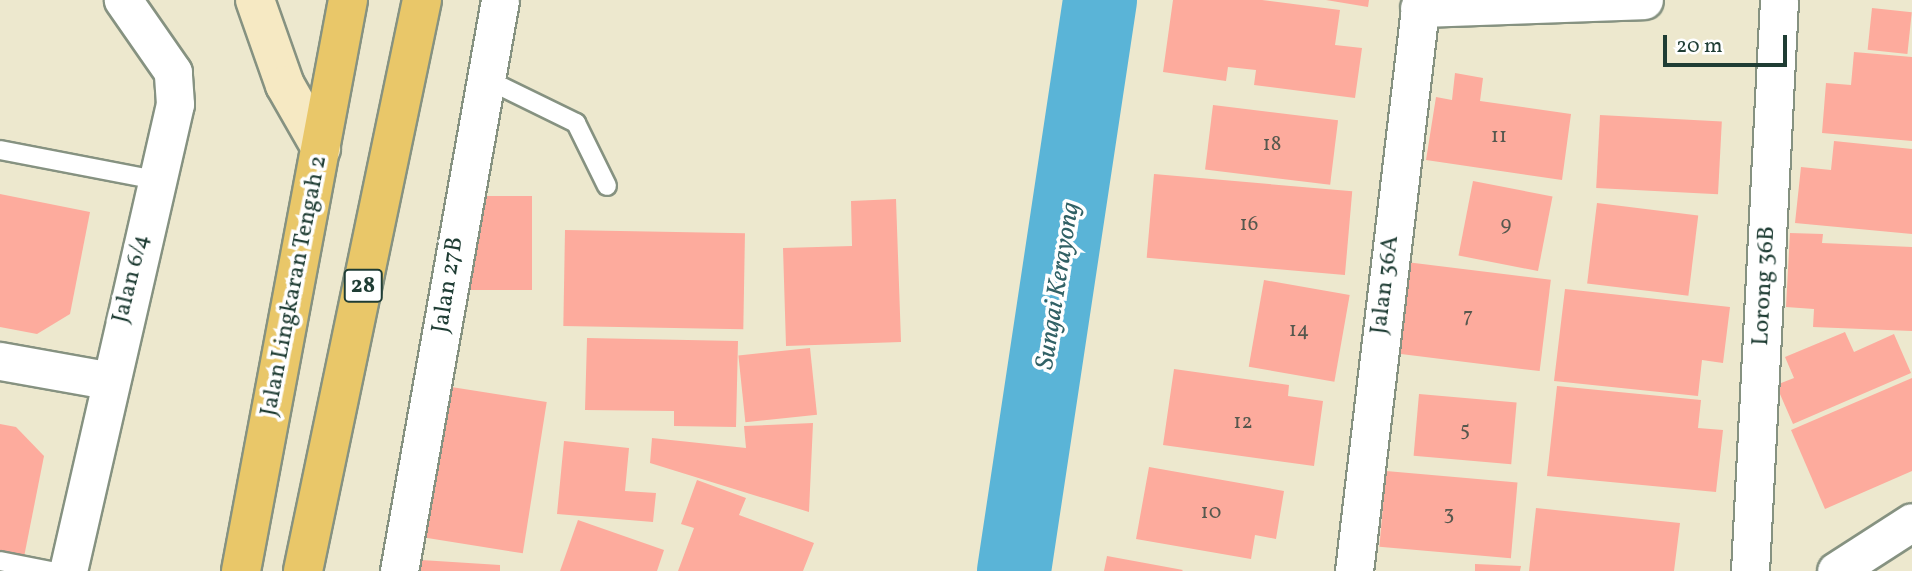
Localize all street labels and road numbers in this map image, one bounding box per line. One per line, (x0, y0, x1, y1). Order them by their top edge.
street label: Jalan Lingkaran Tengah 2 (256, 153, 334, 419)
street label: Lorong 36B (1747, 225, 1783, 347)
street label: Jalan 6/4 (107, 232, 157, 326)
street label: Jalan 36A (1366, 234, 1406, 336)
street label: Jalan 27B (427, 235, 471, 335)
road number: 28 (344, 266, 382, 306)

